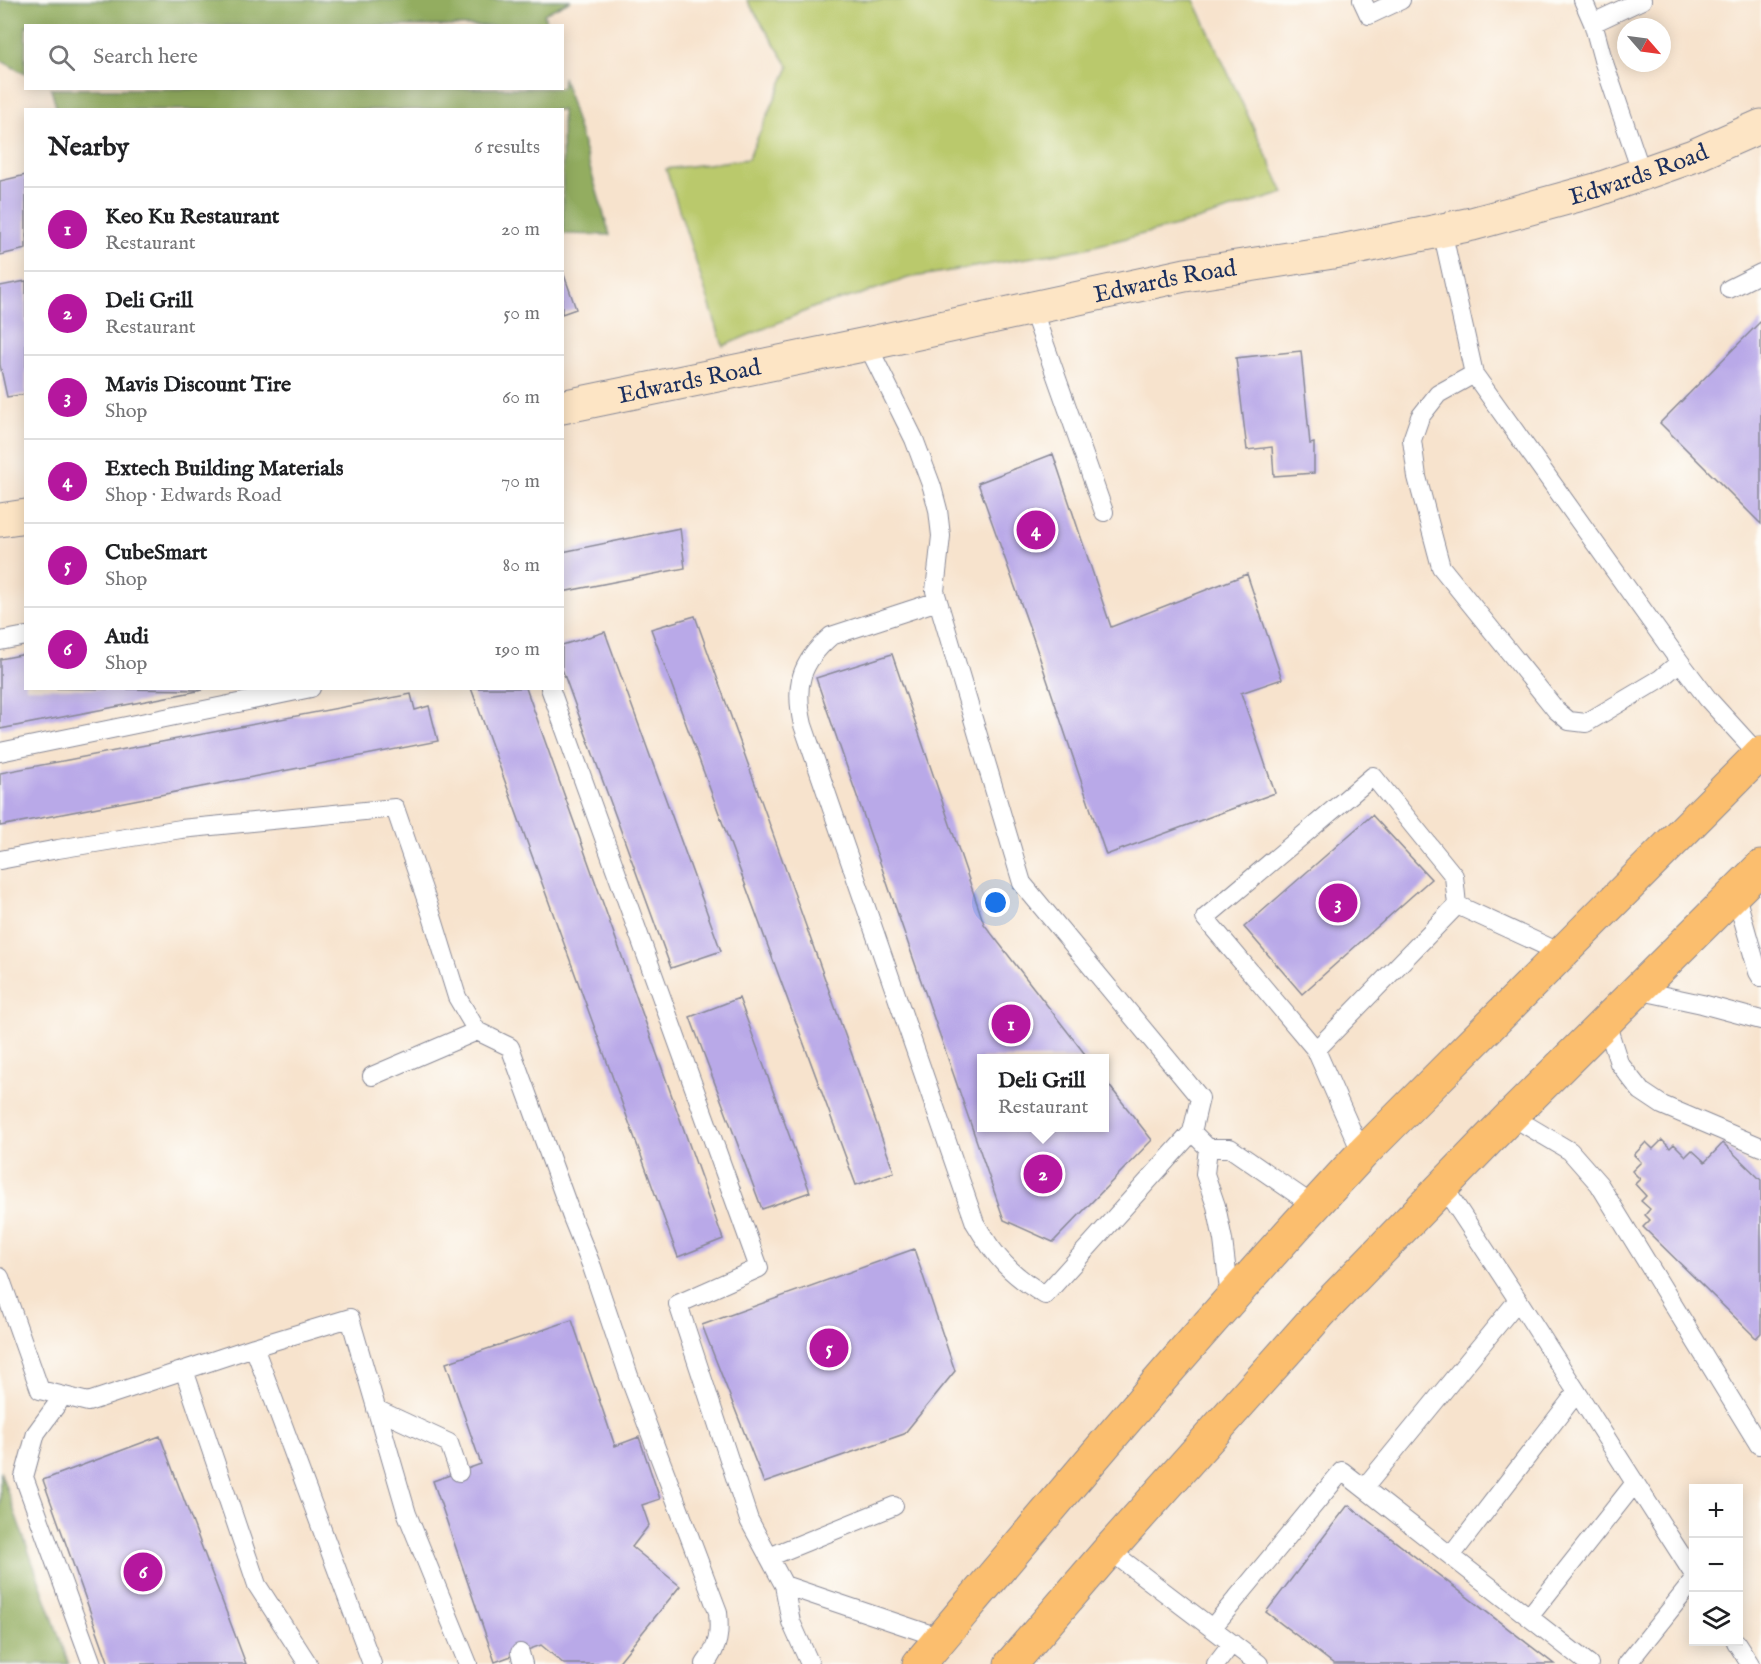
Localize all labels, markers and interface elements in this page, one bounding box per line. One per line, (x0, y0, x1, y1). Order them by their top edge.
north arrow (1617, 18, 1671, 72)
search box (24, 24, 564, 90)
icon: search (45, 41, 78, 74)
text: Search here (93, 43, 198, 71)
text: Nearby (48, 131, 129, 164)
text: 6 results (474, 135, 540, 160)
street label: Edwards Road (1566, 137, 1713, 214)
text: Keo Ku Restaurant (105, 203, 279, 231)
text: 1 (64, 217, 71, 242)
text: 20 m (501, 217, 540, 242)
text: Restaurant (105, 231, 196, 256)
street label: Edwards Road (1091, 253, 1239, 311)
text: Deli Grill (105, 287, 193, 315)
text: 2 (63, 301, 72, 326)
text: 50 m (503, 301, 540, 326)
text: Restaurant (105, 315, 196, 340)
street label: Edwards Road (616, 352, 764, 412)
text: Mavis Discount Tire (105, 371, 291, 399)
text: 3 (64, 385, 71, 410)
text: 60 m (502, 385, 540, 410)
text: Shop (105, 399, 147, 424)
text: Extech Building Materials (105, 455, 344, 483)
text: 4 (63, 469, 72, 494)
text: 70 m (501, 469, 540, 494)
text: Shop · Edwards Road (105, 483, 281, 508)
pin: 4 (1016, 508, 1056, 552)
text: CubeSmart (105, 539, 207, 567)
text: 5 (64, 553, 71, 578)
text: 80 m (503, 553, 540, 578)
text: Shop (105, 567, 147, 592)
text: Audi (105, 623, 149, 651)
text: 6 (63, 637, 72, 662)
text: 190 m (494, 637, 540, 662)
text: Shop (105, 651, 147, 676)
pin: 3 (1318, 880, 1358, 926)
your location (981, 888, 1010, 917)
pin: 1 (992, 1002, 1030, 1046)
popup (977, 1054, 1109, 1132)
text: Deli Grill (998, 1067, 1086, 1095)
text: Restaurant (998, 1095, 1088, 1120)
pin: 2 (1024, 1152, 1062, 1196)
pin: 5 (810, 1326, 848, 1370)
map controls (1689, 1484, 1743, 1646)
button: + (1689, 1484, 1743, 1538)
button: − (1689, 1538, 1743, 1592)
pin: 6 (124, 1550, 162, 1594)
button: layers (1689, 1592, 1743, 1646)

